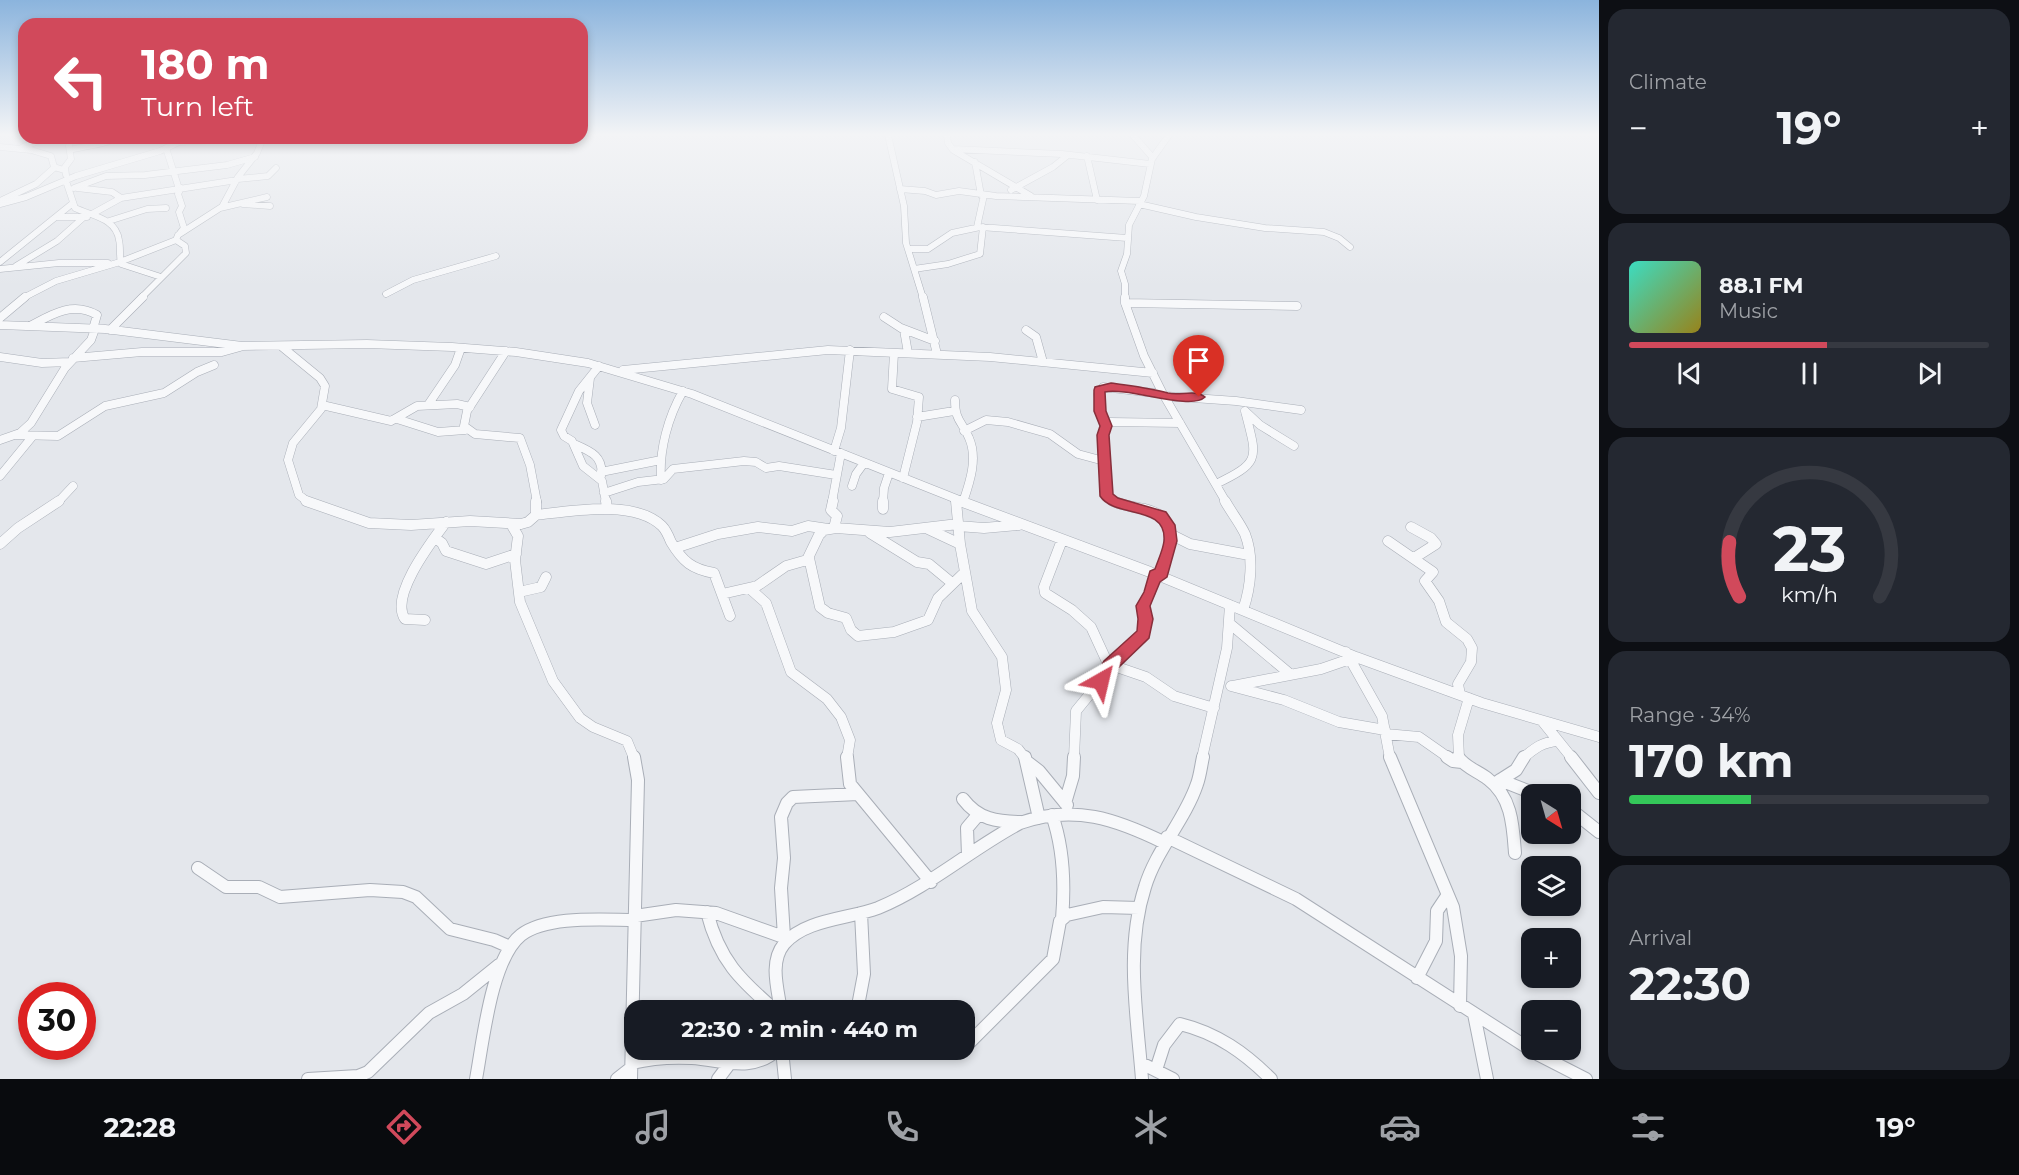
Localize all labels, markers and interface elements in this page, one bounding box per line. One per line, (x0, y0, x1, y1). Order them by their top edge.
text: 180 m (141, 38, 270, 90)
icon: left (42, 42, 120, 120)
text: Climate (1629, 70, 1707, 94)
text: Turn left (141, 90, 254, 123)
text: 19° (1776, 100, 1842, 155)
text: − (1629, 108, 1648, 148)
text: + (1970, 108, 1989, 148)
text: 88.1 FM (1719, 272, 1804, 299)
text: Music (1719, 299, 1778, 323)
pin (1173, 335, 1224, 397)
icon: arrive (1182, 344, 1215, 377)
icon: previous (1673, 357, 1706, 390)
icon: pause (1793, 357, 1826, 390)
icon: next (1913, 357, 1946, 390)
text: 23 (1772, 511, 1846, 587)
text: km/h (1780, 581, 1838, 607)
position arrow (1069, 649, 1133, 713)
text: Range · 34% (1629, 703, 1750, 727)
text: 170 km (1629, 733, 1793, 788)
north arrow (1521, 784, 1581, 844)
map controls (1521, 784, 1581, 1060)
button: layers (1521, 856, 1581, 916)
text: Arrival (1629, 926, 1692, 950)
button: + (1521, 928, 1581, 988)
text: 22:30 (1629, 956, 1751, 1011)
speed limit sign: 30 (18, 982, 96, 1060)
button: − (1521, 1000, 1581, 1060)
text: 22:30 · 2 min · 440 m (681, 1016, 918, 1043)
icon: directions (383, 1106, 425, 1148)
icon: music (632, 1106, 674, 1148)
icon: phone (881, 1106, 923, 1148)
icon: climate (1130, 1106, 1172, 1148)
icon: car (1379, 1106, 1421, 1148)
icon: filters (1627, 1106, 1669, 1148)
text: 22:28 (103, 1111, 176, 1144)
text: 19° (1876, 1111, 1915, 1144)

